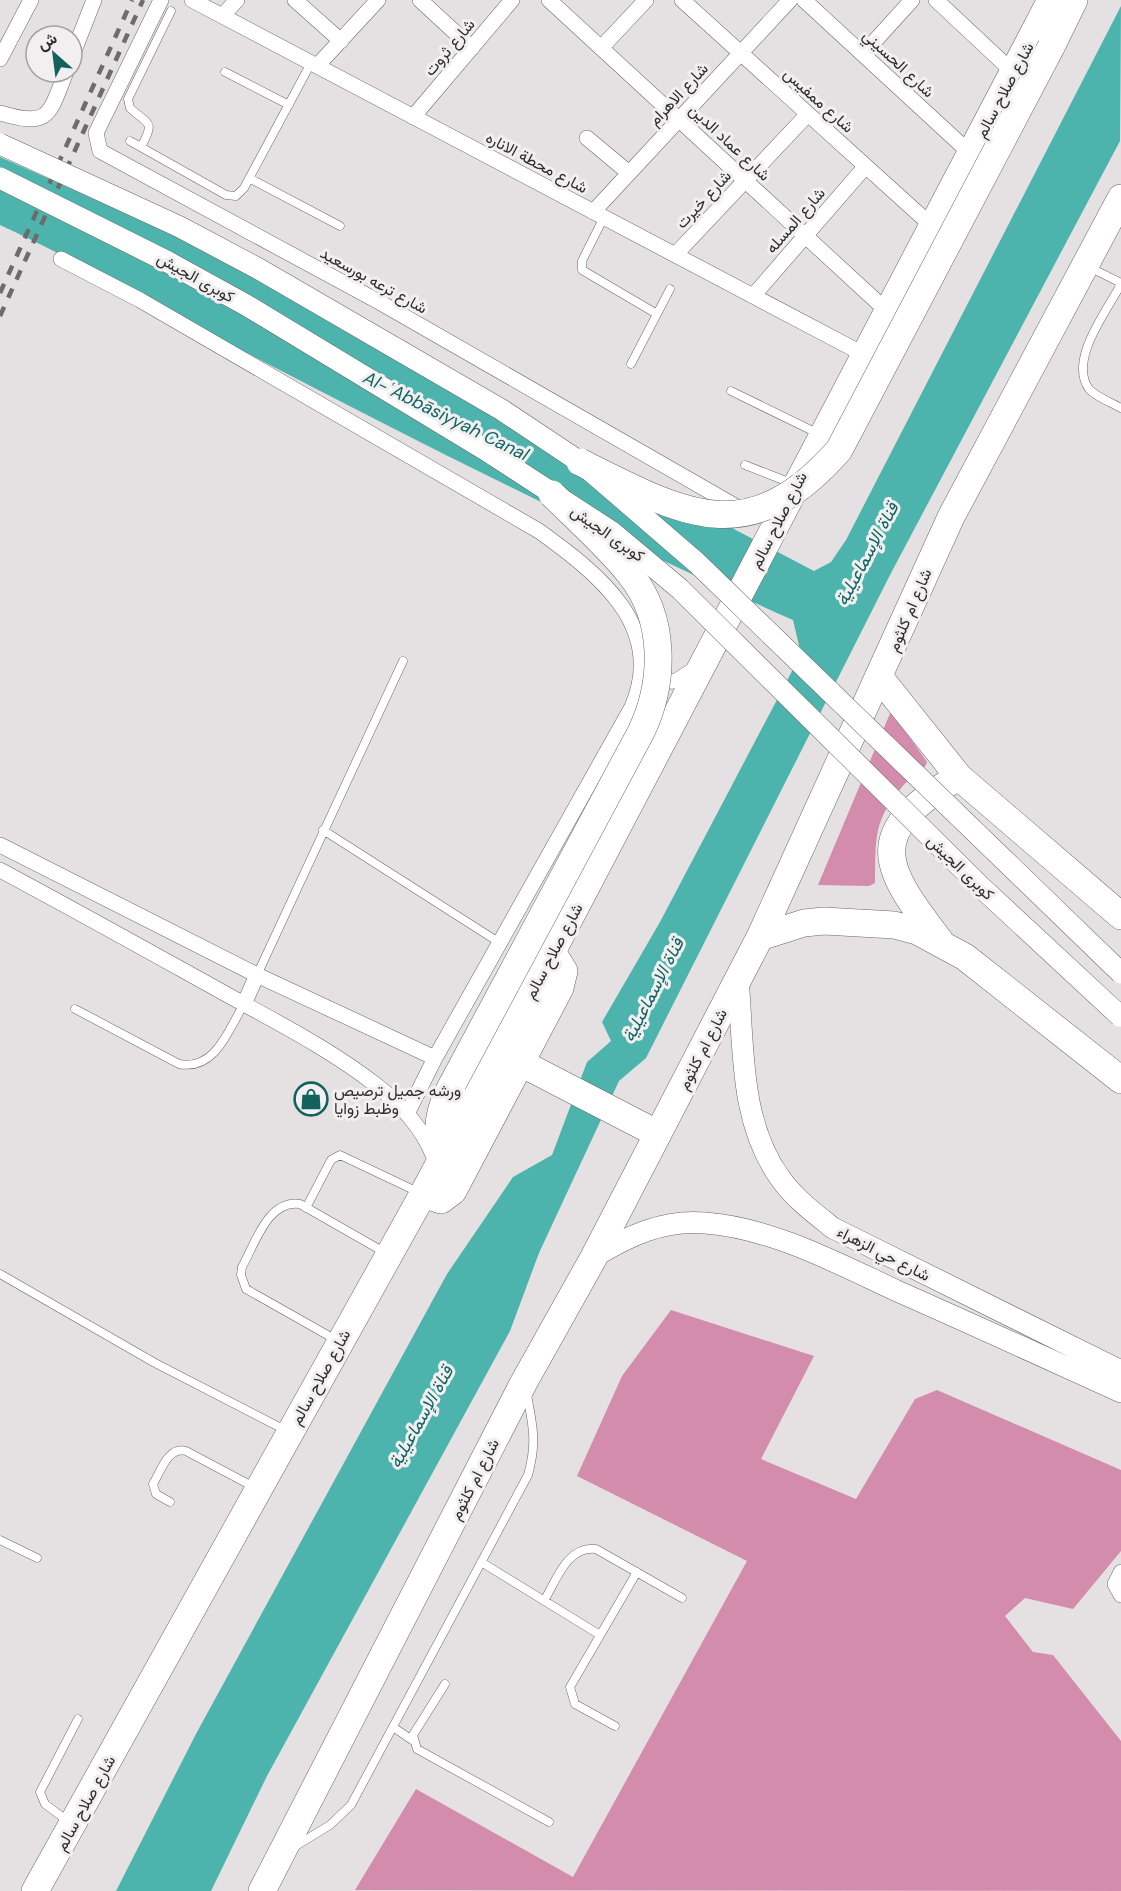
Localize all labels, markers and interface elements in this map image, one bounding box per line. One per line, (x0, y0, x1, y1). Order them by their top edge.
street label: شارع ثروت (419, 14, 480, 81)
north arrow (24, 24, 84, 84)
street label: شارع الحسيني (856, 25, 939, 104)
text: ش (34, 27, 61, 55)
street label: شارع صلاح سالم (970, 39, 1039, 142)
street label: شارع الاهرام (644, 58, 714, 131)
street label: شارع ممفيس (778, 63, 858, 138)
street label: شارع عماد الدين (684, 99, 775, 186)
street label: شارع محطة الاناره (482, 127, 591, 199)
street label: شارع خيرت (671, 166, 736, 234)
street label: شارع المسله (761, 183, 831, 258)
street label: شارع ترعه بورسعيد (316, 242, 431, 319)
street label: كوبرى الجيش (153, 248, 238, 307)
water label: Al-ʿAbbāsiyyah Canal (358, 365, 534, 467)
street label: شارع صلاح سالم (745, 468, 813, 573)
water label: قناة الإسماعيلية (830, 497, 905, 610)
street label: كوبرى الجيش (567, 500, 649, 567)
street label: شارع ام كلثوم (883, 565, 937, 655)
street label: كوبرى الجيش (923, 830, 999, 905)
street label: شارع صلاح سالم (519, 900, 588, 1003)
water label: قناة الإسماعيلية (617, 932, 690, 1046)
street label: شارع ام كلثوم (673, 1005, 733, 1094)
place label: ورشه جميل ترصيص وظبط زوايا (334, 1080, 461, 1119)
shop icon: ورشه جميل ترصيص وظبط زوايا (293, 1081, 329, 1117)
street label: شارع حي الزهراء (832, 1221, 934, 1288)
street label: شارع صلاح سالم (286, 1326, 356, 1429)
water label: قناة الإسماعيلية (383, 1360, 460, 1473)
street label: شارع ام كلثوم (445, 1435, 505, 1524)
street label: شارع صلاح سالم (51, 1752, 121, 1855)

